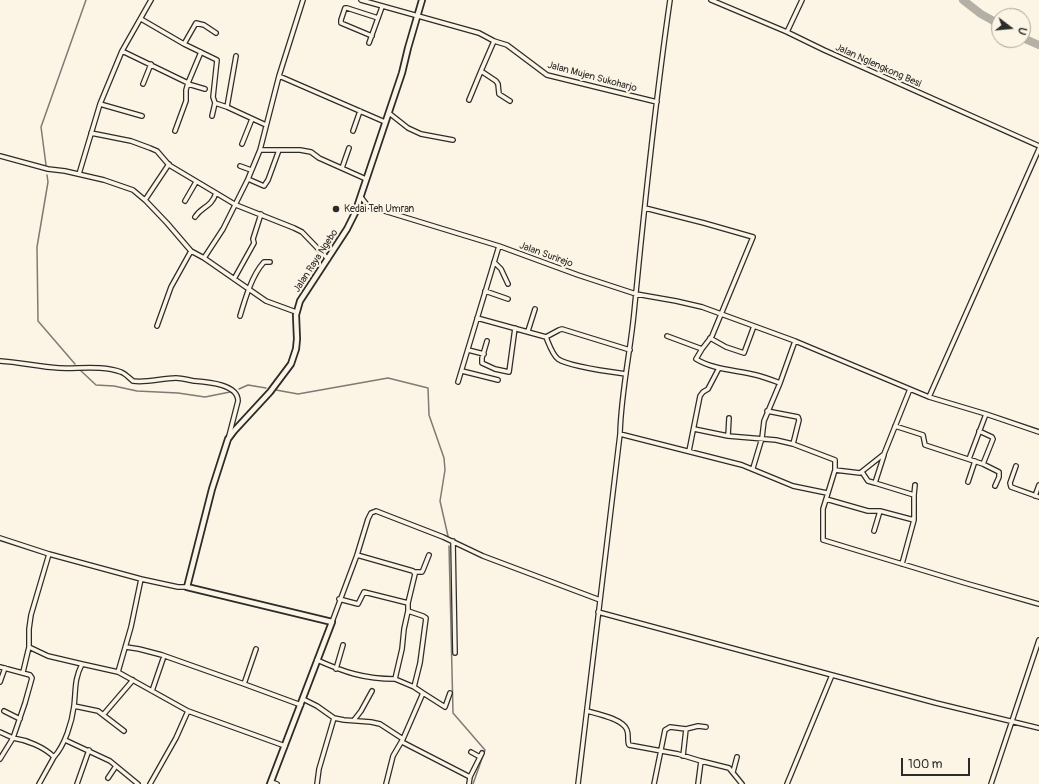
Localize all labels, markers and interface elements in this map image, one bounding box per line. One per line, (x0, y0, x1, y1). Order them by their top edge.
north arrow (991, 8, 1031, 48)
text: U (1015, 26, 1029, 36)
street label: Jalan Nglengkong Besi (833, 42, 923, 90)
street label: Jalan Mujen Sukoharjo (546, 59, 638, 95)
place label: Kedai Teh Umran (344, 203, 414, 215)
marker: Kedai Teh Umran (331, 204, 341, 214)
street label: Jalan Raya Ngebo (291, 227, 341, 295)
street label: Jalan Surirejo (518, 240, 574, 270)
scale bar (903, 750, 972, 776)
text: 100 m (908, 757, 942, 772)

